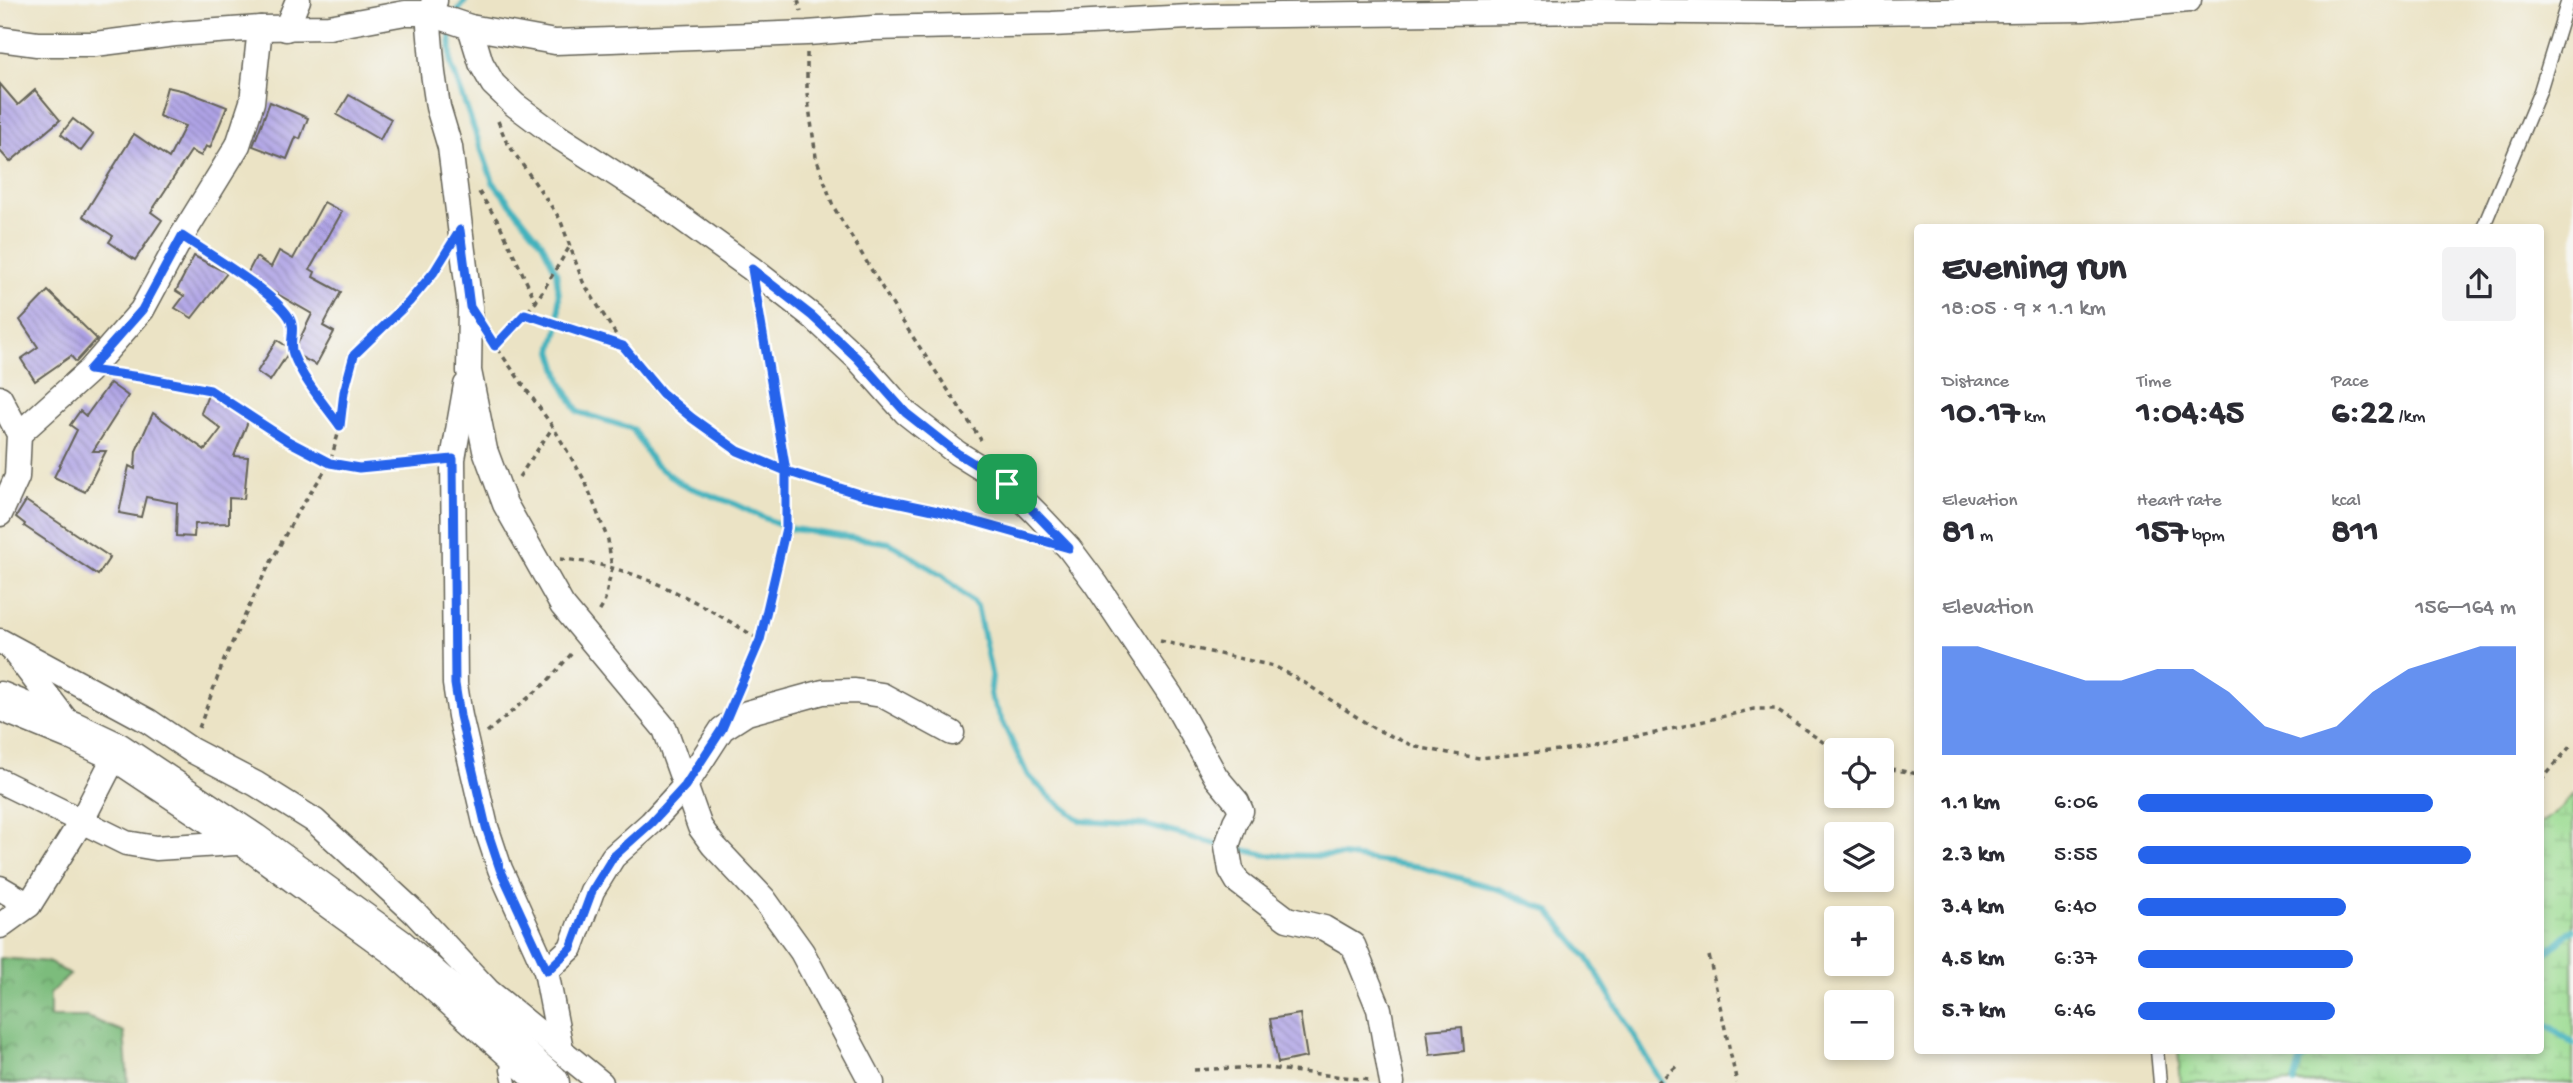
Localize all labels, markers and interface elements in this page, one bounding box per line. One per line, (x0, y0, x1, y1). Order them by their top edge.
button: share (2442, 247, 2516, 321)
text: Evening run (1942, 248, 2126, 292)
text: 18:05 · 9 × 1.1 km (1942, 296, 2106, 323)
text: Distance (1942, 371, 2009, 394)
text: Time (2137, 371, 2171, 394)
text: Pace (2331, 371, 2369, 394)
text: 10.17 (1942, 394, 2019, 435)
text: 1:04:45 (2137, 394, 2244, 435)
text: 6:22 (2331, 394, 2394, 435)
text: km (2019, 406, 2046, 429)
text: /km (2394, 406, 2425, 429)
pin (977, 454, 1037, 514)
icon: arrive (988, 465, 1026, 503)
text: Elevation (1942, 490, 2018, 513)
text: Heart rate (2137, 490, 2222, 513)
text: kcal (2331, 490, 2361, 513)
text: 81 (1942, 513, 1975, 554)
text: 157 (2137, 513, 2187, 554)
text: 811 (2331, 513, 2379, 554)
text: m (1975, 525, 1993, 548)
text: bpm (2187, 525, 2225, 548)
text: Elevation (1942, 595, 2033, 622)
text: 156–164 m (2415, 595, 2516, 622)
map controls (1824, 738, 1894, 1060)
button: locate (1824, 738, 1894, 808)
text: 1.1 km (1942, 790, 2000, 817)
text: 6:06 (2054, 790, 2098, 817)
button: layers (1824, 822, 1894, 892)
text: 2.3 km (1942, 842, 2004, 869)
text: 5:55 (2054, 842, 2098, 869)
text: 3.4 km (1942, 894, 2004, 921)
text: 6:40 (2054, 894, 2097, 921)
button: + (1824, 906, 1894, 976)
text: 4.5 km (1942, 946, 2004, 973)
text: 6:37 (2054, 946, 2097, 973)
button: − (1824, 990, 1894, 1060)
text: 5.7 km (1942, 998, 2005, 1025)
text: 6:46 (2054, 998, 2095, 1025)

